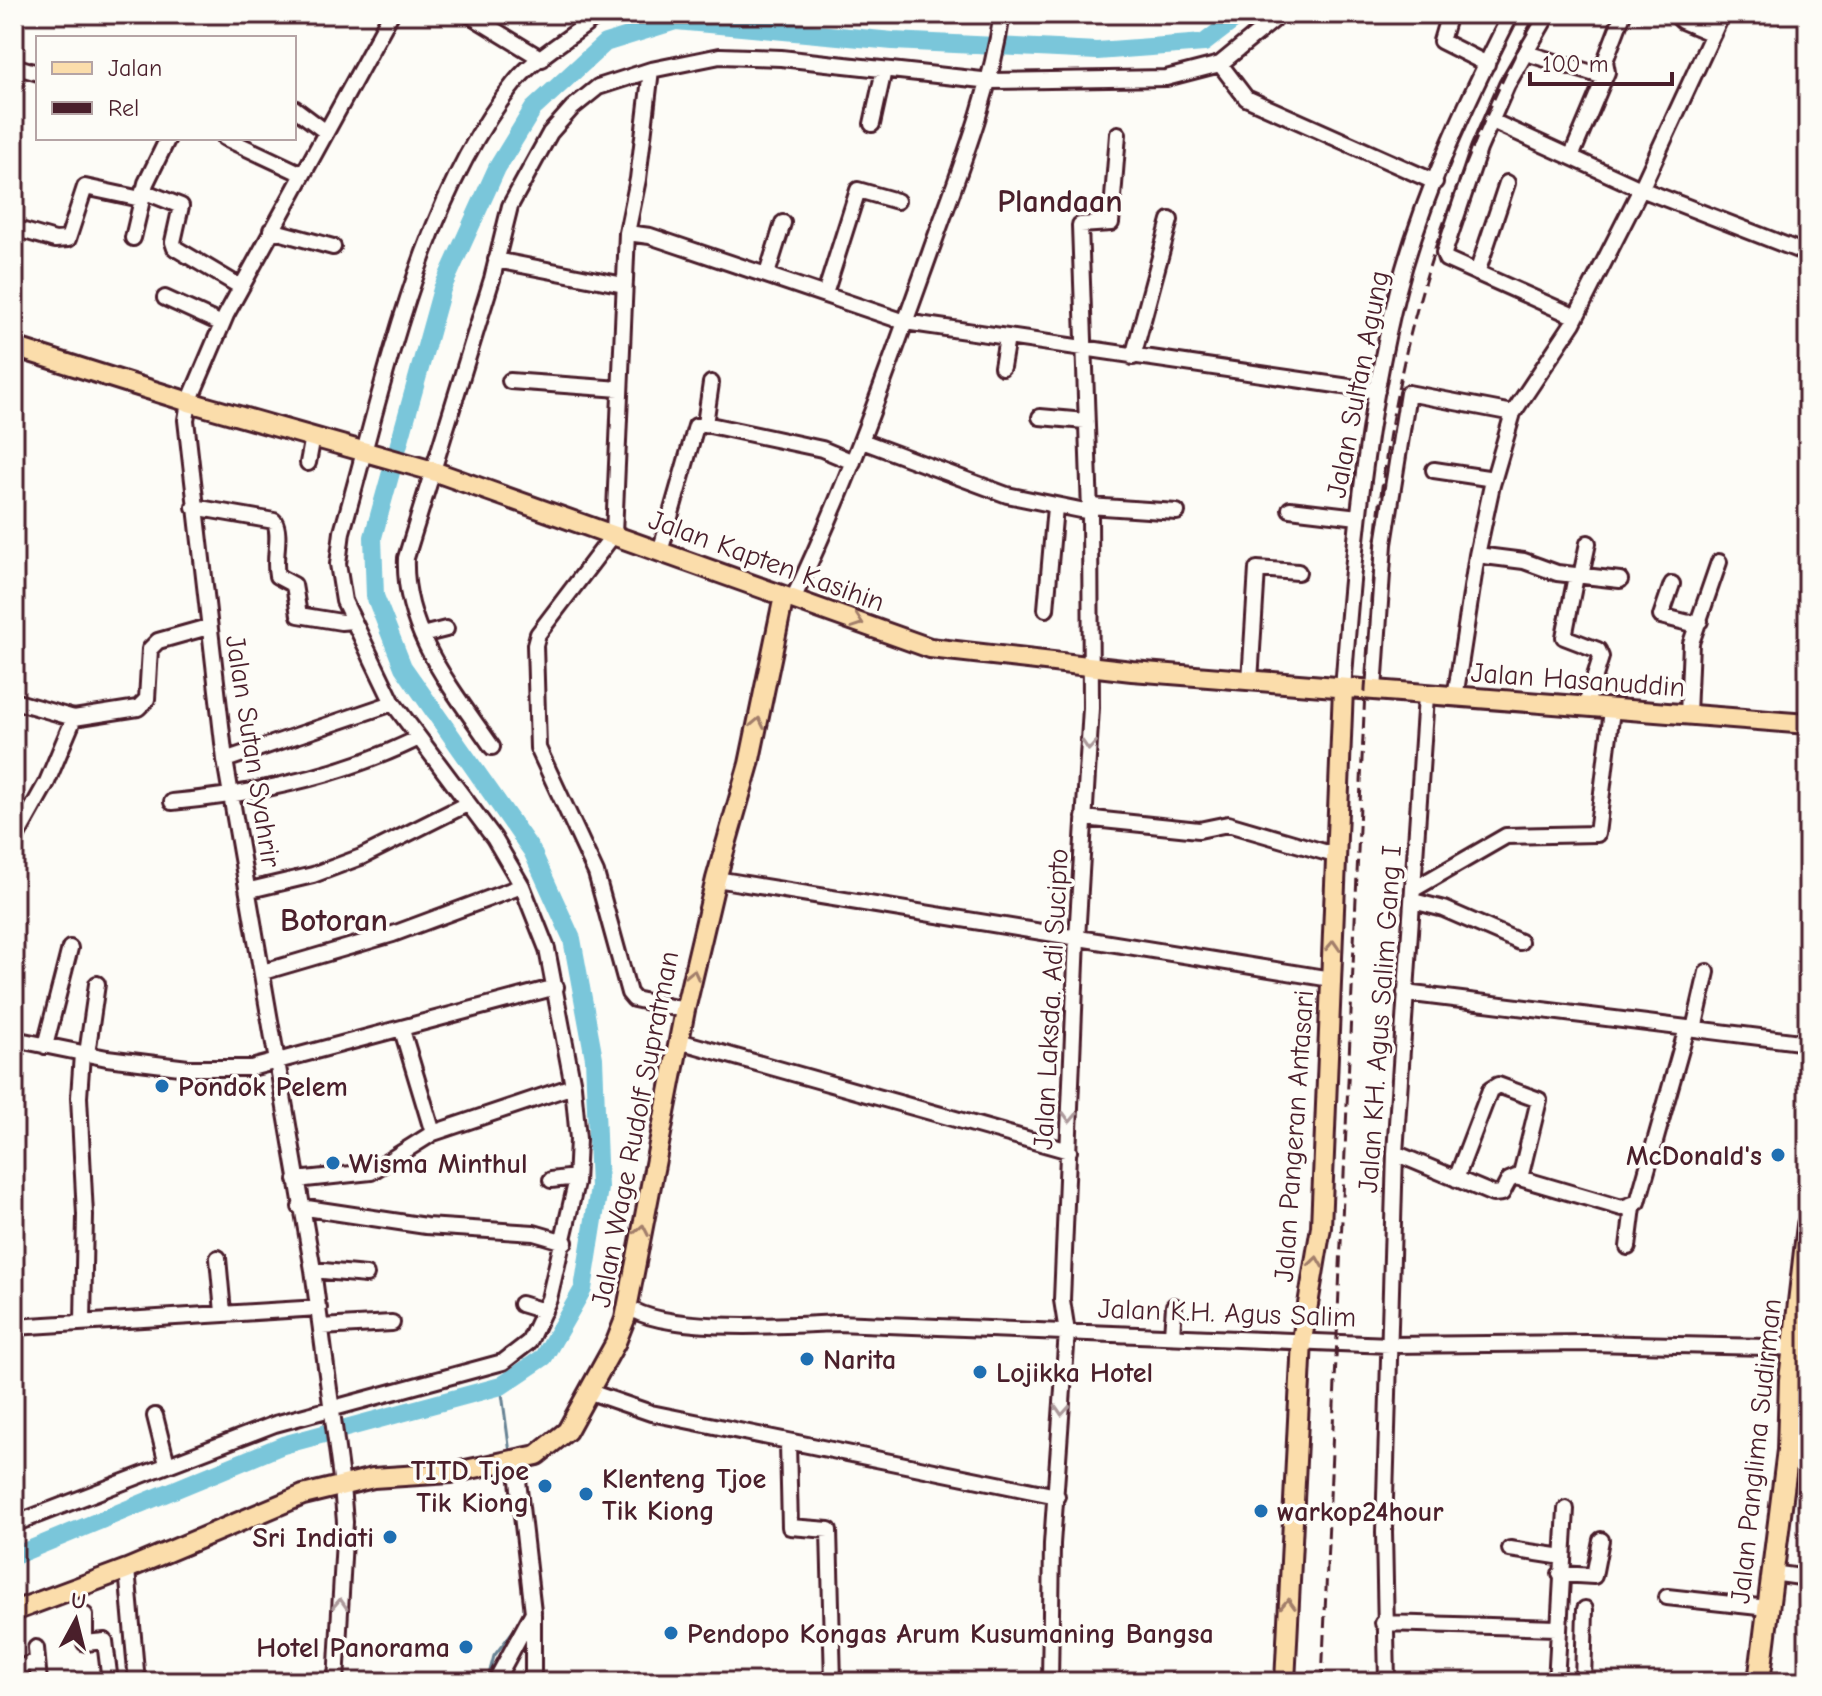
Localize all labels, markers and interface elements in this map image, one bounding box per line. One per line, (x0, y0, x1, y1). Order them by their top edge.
legend (36, 36, 296, 140)
scale bar (1530, 36, 1672, 86)
text: 100 m (1542, 50, 1609, 78)
text: Jalan (108, 54, 162, 82)
text: Rel (108, 94, 139, 122)
district label: Plandaan (997, 183, 1123, 220)
street label: Jalan Sultan Agung (1320, 268, 1396, 501)
street label: Jalan Kapten Kasihin (644, 503, 889, 618)
one-way arrow (850, 613, 864, 629)
street label: Jalan Sutan Syahrir (219, 633, 287, 869)
street label: Jalan Hasanuddin (1470, 657, 1686, 703)
one-way arrow (749, 717, 766, 730)
one-way arrow (1081, 739, 1098, 752)
street label: Jalan KH. Agus Salim Gang I (1352, 844, 1408, 1194)
street label: Jalan Laksda. Adi Sucipto (1027, 848, 1075, 1151)
district label: Botoran (280, 902, 388, 939)
one-way arrow (1324, 939, 1341, 952)
street label: Jalan Wage Rudolf Supratman (585, 948, 685, 1310)
one-way arrow (684, 968, 701, 982)
street label: Jalan Pangeran Antasari (1268, 989, 1320, 1283)
place label: Pondok Pelem (178, 1071, 348, 1103)
marker: Pondok Pelem (153, 1077, 171, 1095)
one-way arrow (1062, 1111, 1079, 1124)
place label: McDonald's (1626, 1140, 1762, 1172)
marker: McDonald's (1769, 1146, 1787, 1164)
place label: Wisma Minthul (349, 1148, 528, 1180)
marker: Wisma Minthul (324, 1154, 342, 1172)
one-way arrow (633, 1223, 650, 1237)
one-way arrow (1307, 1255, 1324, 1269)
street label: Jalan K.H. Agus Salim (1097, 1292, 1357, 1334)
street label: Jalan Panglima Sudirman (1724, 1297, 1788, 1605)
place label: Narita (823, 1344, 896, 1376)
marker: Narita (798, 1350, 816, 1368)
place label: Lojikka Hotel (996, 1357, 1153, 1389)
marker: Lojikka Hotel (971, 1363, 989, 1381)
one-way arrow (1054, 1404, 1071, 1417)
place label: TITD Tjoe Tik Kiong (411, 1455, 529, 1519)
place label: Klenteng Tjoe Tik Kiong (602, 1463, 767, 1527)
marker: TITD Tjoe Tik Kiong (536, 1477, 554, 1495)
marker: Klenteng Tjoe Tik Kiong (577, 1485, 595, 1503)
place label: warkop24hour (1277, 1496, 1444, 1528)
marker: warkop24hour (1252, 1502, 1270, 1520)
place label: Sri Indiati (252, 1522, 374, 1554)
marker: Sri Indiati (381, 1528, 399, 1546)
north arrow (36, 1580, 116, 1660)
text: U (69, 1587, 87, 1615)
one-way arrow (331, 1597, 348, 1610)
one-way arrow (1280, 1597, 1297, 1610)
place label: Pendopo Kongas Arum Kusumaning Bangsa (687, 1618, 1214, 1650)
marker: Pendopo Kongas Arum Kusumaning Bangsa (662, 1624, 680, 1642)
place label: Hotel Panorama (256, 1632, 450, 1664)
marker: Hotel Panorama (457, 1638, 475, 1656)

